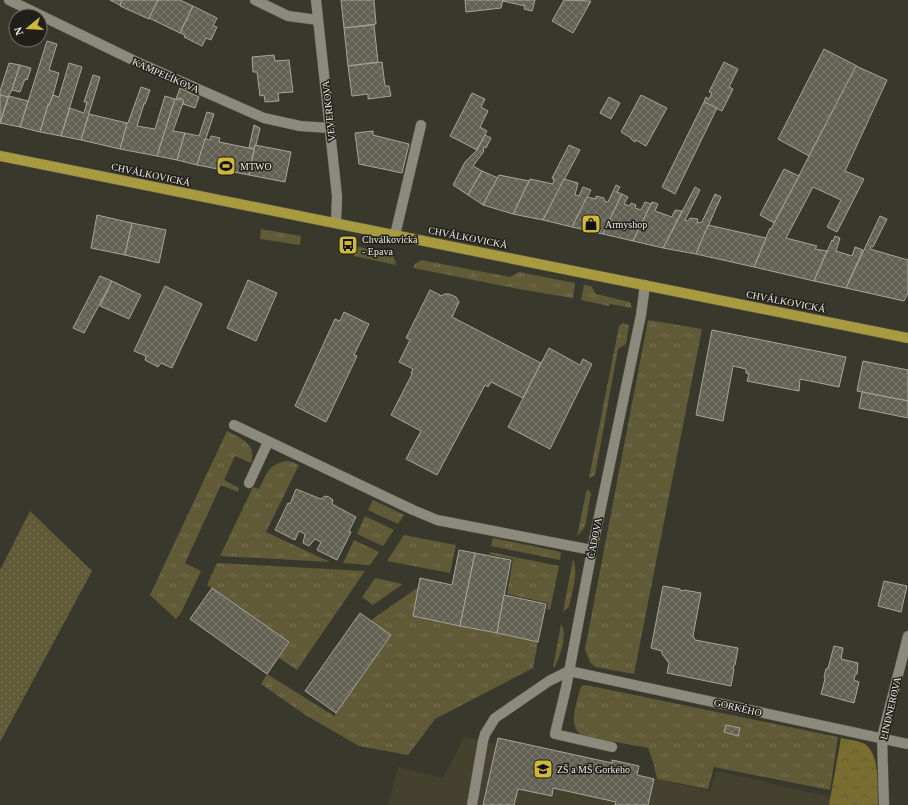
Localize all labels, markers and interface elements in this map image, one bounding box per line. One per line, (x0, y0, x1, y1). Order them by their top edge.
north arrow (8, 8, 48, 48)
text: N (12, 25, 25, 37)
street label: KAMPELÍKOVA (131, 56, 202, 95)
street label: VEVERKOVA (320, 79, 337, 142)
sports icon: MTWO (215, 155, 237, 177)
street label: CHVÁLKOVICKÁ (110, 161, 192, 188)
place label: MTWO (240, 161, 272, 172)
shop icon: Armyshop (580, 213, 602, 235)
place label: Armyshop (605, 219, 647, 230)
street label: CHVÁLKOVICKÁ (427, 224, 509, 251)
bus stop icon: Chválkovická - Epava (337, 234, 359, 256)
place label: Chválkovická - Epava (362, 234, 418, 257)
street label: CHVÁLKOVICKÁ (745, 288, 827, 315)
street label: ČADOVA (585, 516, 604, 560)
street label: LINDNEROVA (878, 675, 903, 741)
street label: GORKÉHO (713, 697, 763, 718)
school or university icon: ZŠ a MŠ Gorkého (532, 758, 554, 780)
place label: ZŠ a MŠ Gorkého (557, 764, 630, 775)

